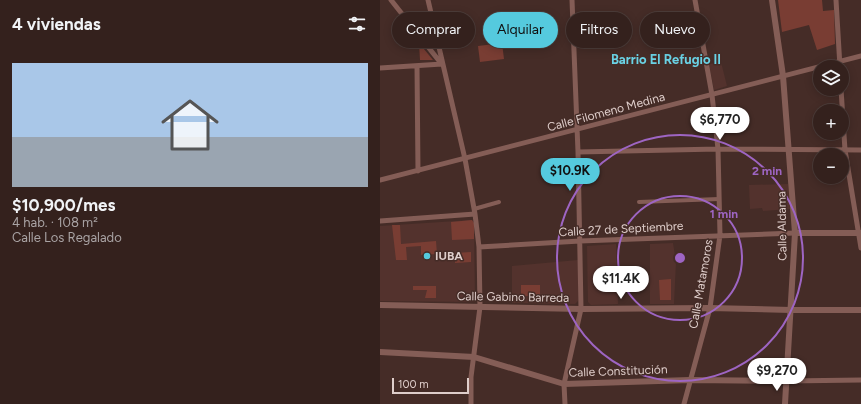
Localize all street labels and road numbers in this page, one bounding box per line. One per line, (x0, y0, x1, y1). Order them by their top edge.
street label: Calle Filomeno Medina (546, 90, 666, 134)
street label: Calle Aldama (774, 191, 790, 261)
street label: Calle 27 de Septiembre (558, 219, 684, 239)
street label: Calle Matamoros (686, 238, 716, 330)
street label: Calle Gabino Barreda (457, 289, 569, 305)
street label: Calle Constitución (568, 362, 668, 380)

